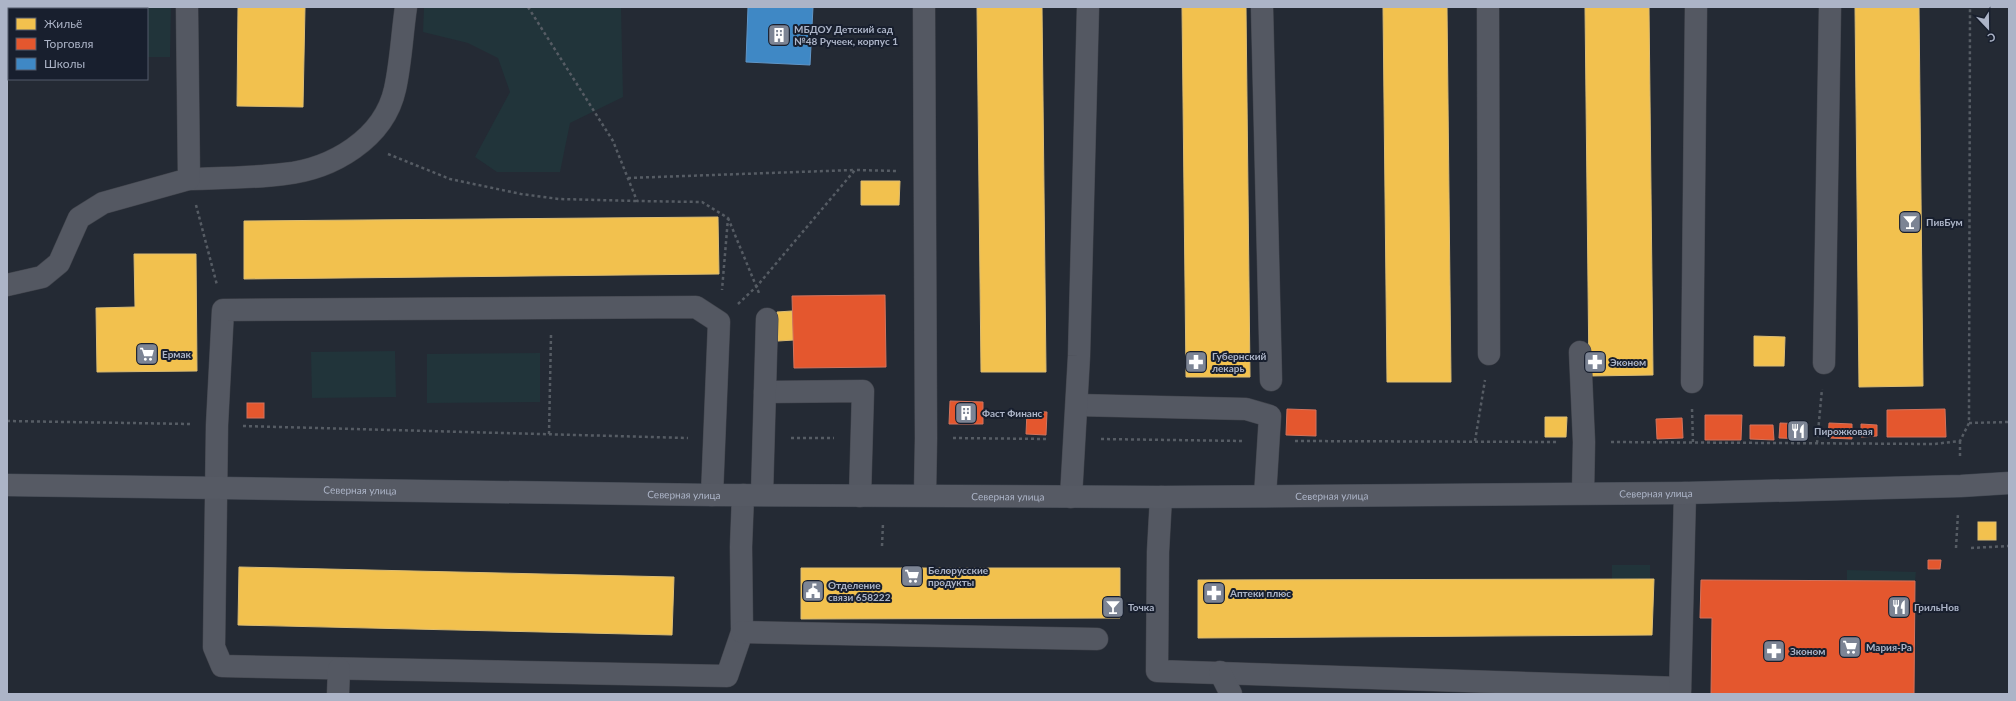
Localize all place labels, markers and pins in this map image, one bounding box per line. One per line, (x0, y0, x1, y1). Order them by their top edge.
building icon: МБДОУ Детский сад №48 Ручеек, корпус 1 (766, 22, 792, 48)
place label: МБДОУ Детский сад №48 Ручеек, корпус 1 (794, 23, 898, 47)
bar icon: ПивБум (1897, 209, 1923, 235)
place label: ПивБум (1926, 216, 1963, 228)
supermarket icon: Ермак (134, 341, 160, 367)
place label: Ермак (162, 348, 192, 360)
pharmacy icon: Губернский лекарь (1183, 349, 1209, 375)
pharmacy icon: Эконом (1582, 349, 1608, 375)
place label: Губернский лекарь (1212, 350, 1266, 374)
place label: Эконом (1610, 356, 1646, 368)
building icon: Фаст Финанс (953, 400, 979, 426)
place label: Фаст Финанс (982, 407, 1043, 419)
restaurant icon: Пирожковая (1785, 418, 1811, 444)
place label: Пирожковая (1814, 425, 1873, 437)
supermarket icon: Белорусские продукты (899, 563, 925, 589)
place label: Белорусские продукты (928, 564, 989, 588)
public building icon: Отделение связи 658222 (800, 578, 826, 604)
place label: Отделение связи 658222 (828, 579, 891, 603)
pharmacy icon: Аптеки плюс (1201, 580, 1227, 606)
place label: Аптеки плюс (1229, 587, 1291, 599)
bar icon: Точка (1100, 594, 1126, 620)
restaurant icon: ГрильНов (1886, 594, 1912, 620)
place label: Точка (1128, 601, 1154, 613)
place label: ГрильНов (1914, 601, 1959, 613)
supermarket icon: Мария-Ра (1837, 634, 1863, 660)
pharmacy icon: Зконом (1761, 638, 1787, 664)
place label: Мария-Ра (1866, 641, 1912, 653)
place label: Зконом (1790, 645, 1825, 657)

